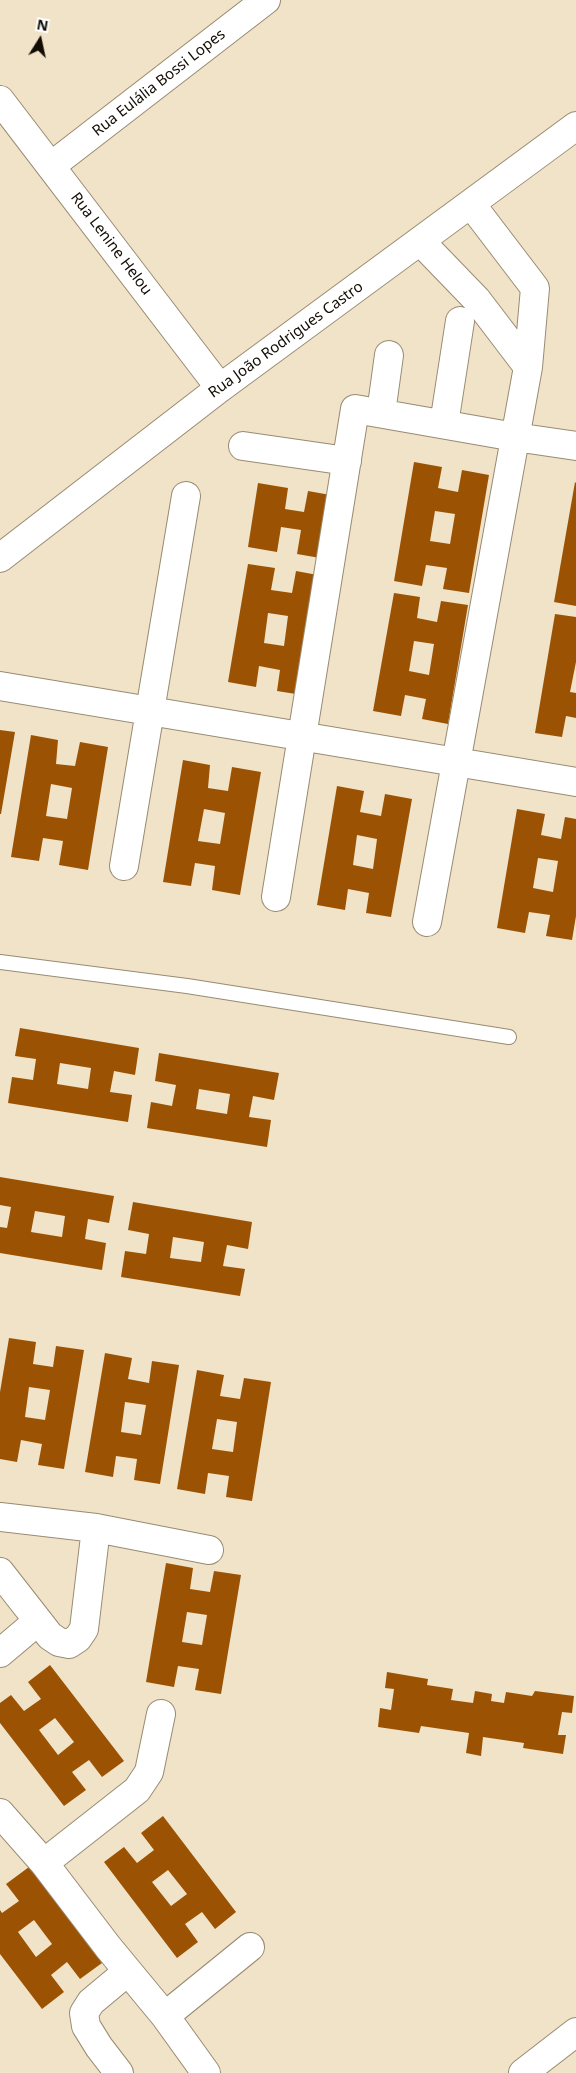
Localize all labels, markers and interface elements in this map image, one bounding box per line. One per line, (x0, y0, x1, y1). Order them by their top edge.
text: N (35, 14, 50, 35)
north arrow (15, 15, 65, 65)
street label: Rua Eulália Bossi Lopes (89, 26, 229, 140)
street label: Rua Lenine Helou (67, 189, 155, 299)
street label: Rua João Rodrigues Castro (205, 278, 367, 402)

